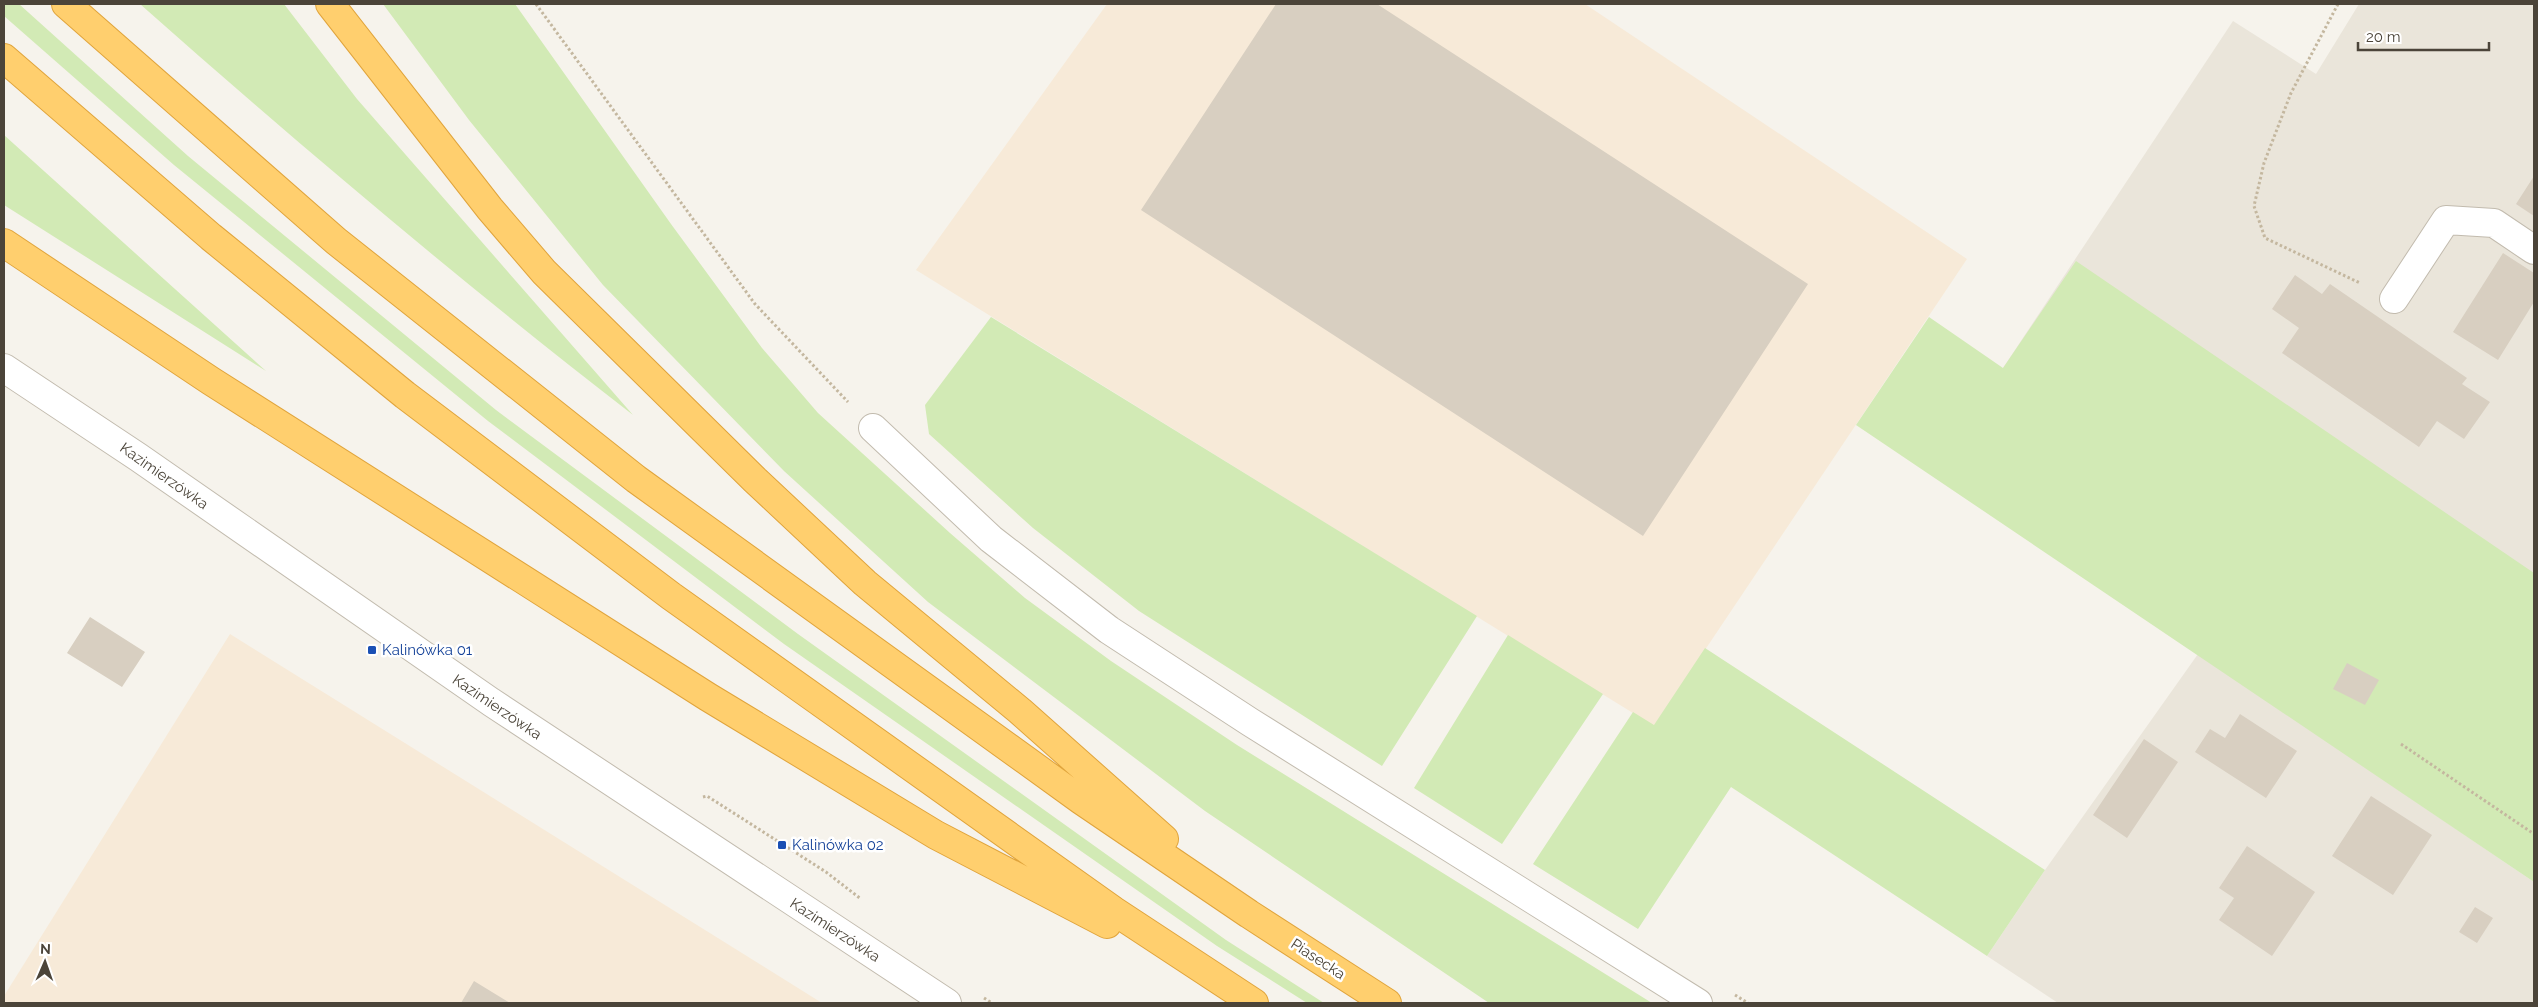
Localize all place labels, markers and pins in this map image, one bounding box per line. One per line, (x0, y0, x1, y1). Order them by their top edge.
place label: Kalinówka 01 (382, 641, 473, 659)
marker: Kalinówka 01 (366, 644, 378, 656)
place label: Kalinówka 02 (792, 836, 884, 854)
marker: Kalinówka 02 (776, 839, 788, 851)

